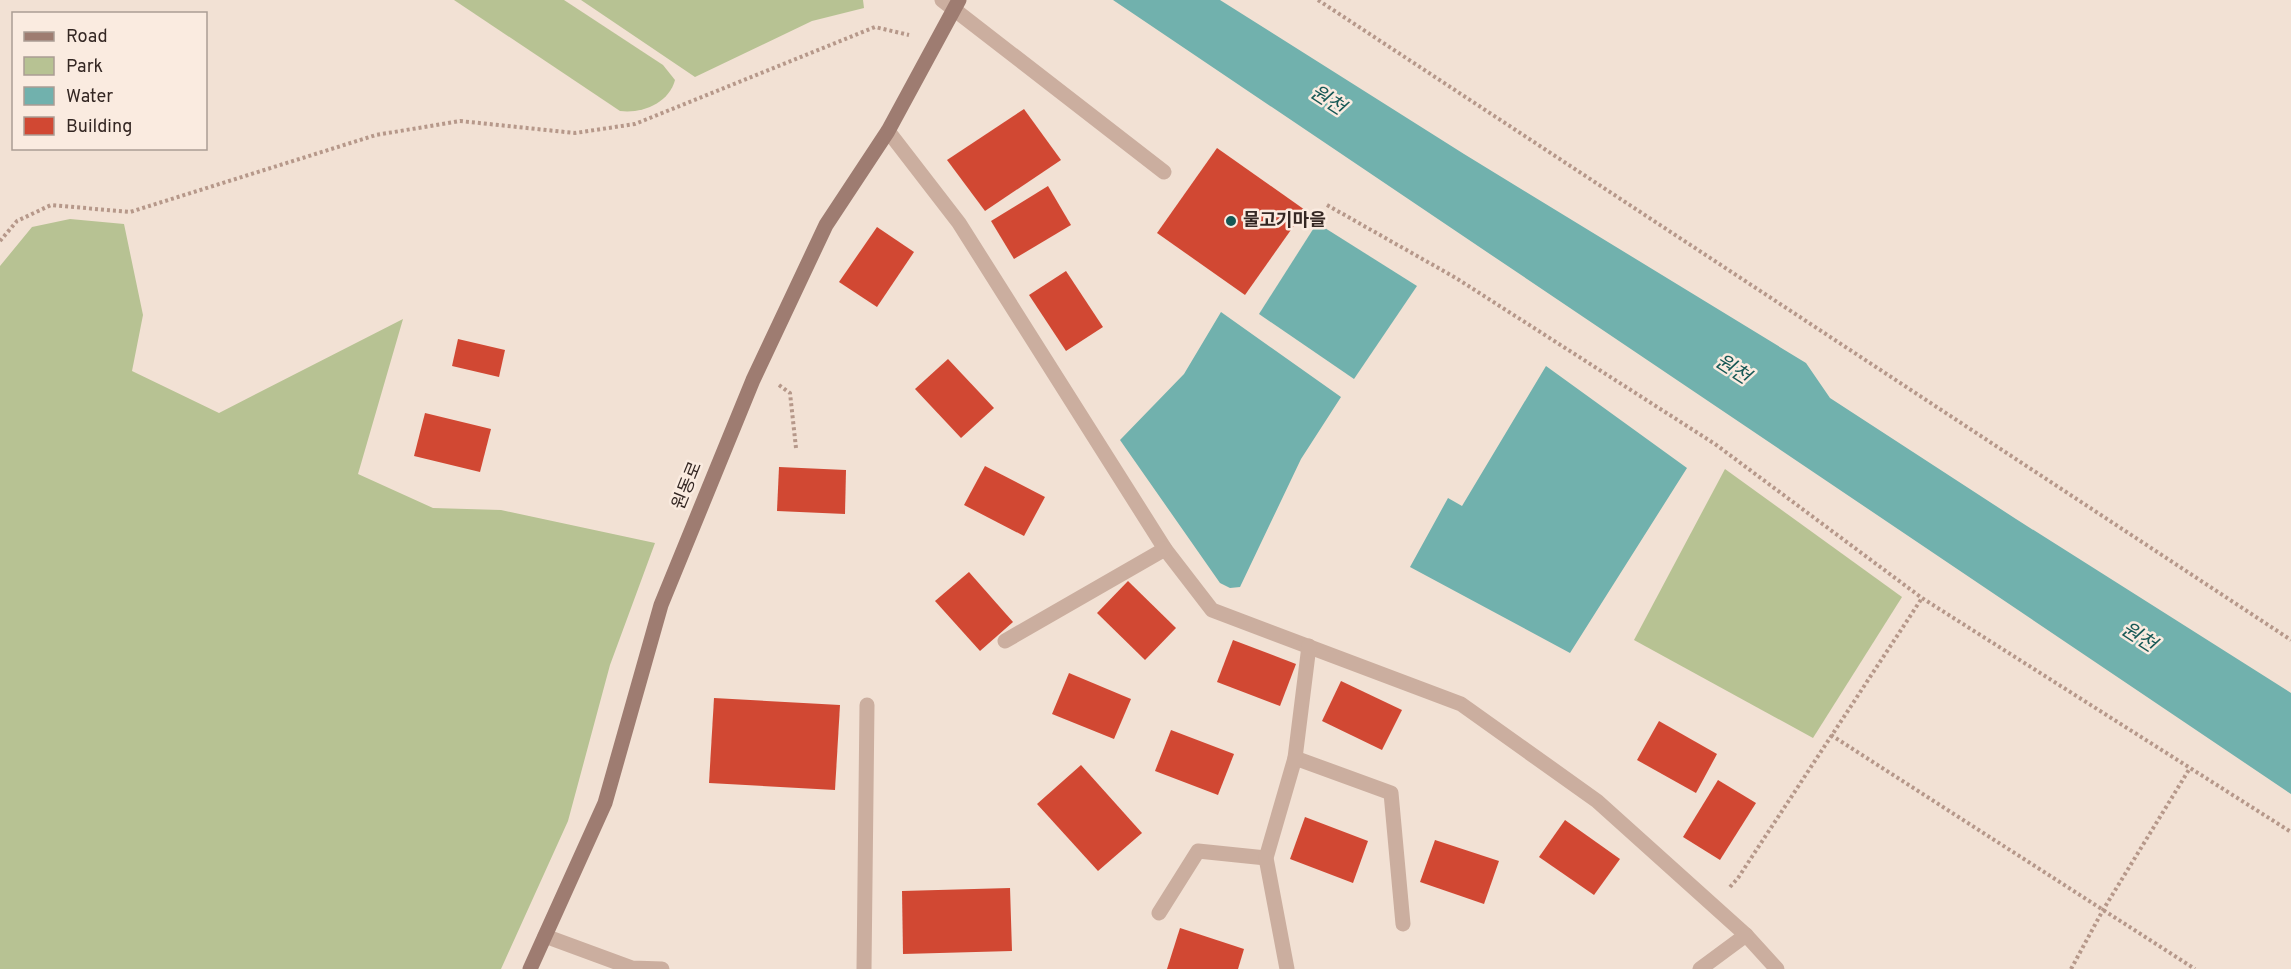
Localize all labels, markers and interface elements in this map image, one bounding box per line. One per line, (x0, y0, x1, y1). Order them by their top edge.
legend (12, 12, 207, 150)
text: Road (66, 26, 108, 49)
text: Park (66, 56, 103, 79)
water label: 원천 (1304, 80, 1352, 123)
text: Water (66, 86, 113, 109)
text: Building (66, 116, 132, 139)
place label: 물고기마을 (1243, 210, 1326, 233)
marker: 물고기마을 (1224, 214, 1238, 228)
water label: 원천 (1709, 349, 1757, 392)
street label: 원동로 (668, 459, 708, 513)
water label: 원천 (2115, 617, 2163, 660)

